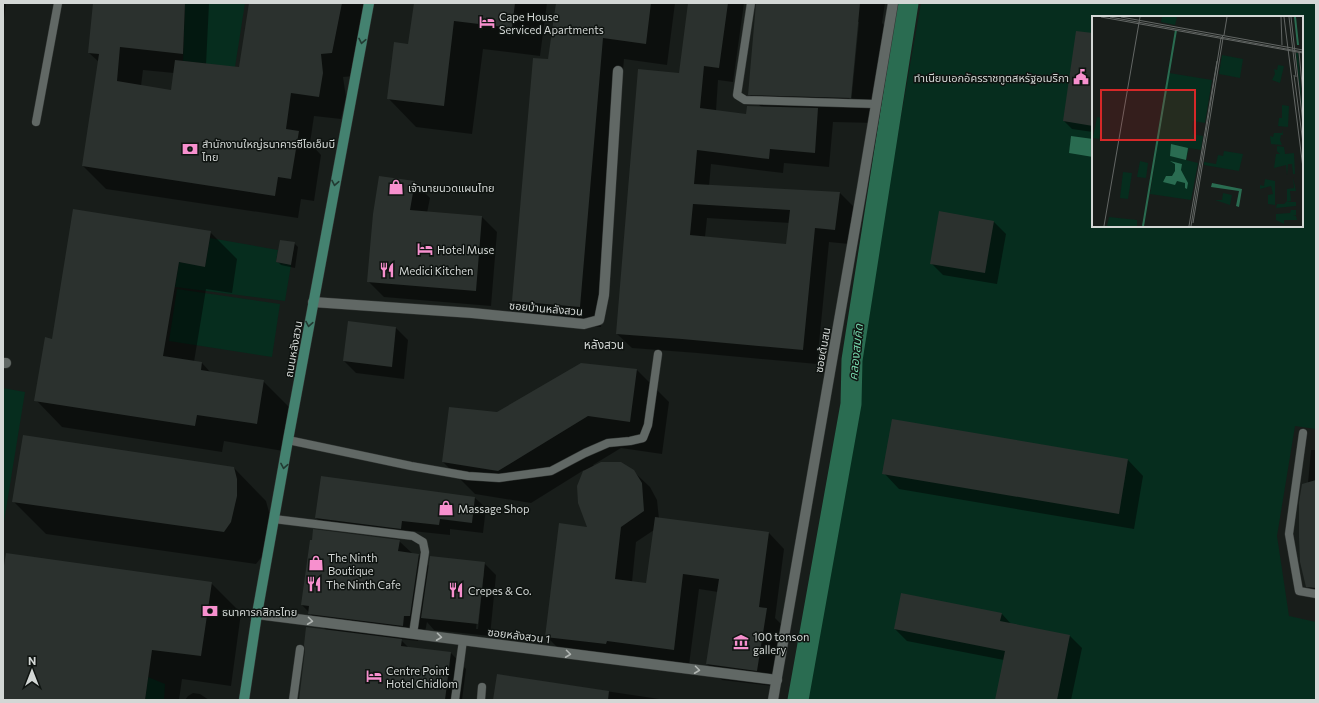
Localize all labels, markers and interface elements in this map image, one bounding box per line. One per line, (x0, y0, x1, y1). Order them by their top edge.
place label: Cape House Serviced Apartments (499, 10, 604, 36)
hotel icon: Cape House Serviced Apartments (478, 13, 496, 31)
inset map (1092, 16, 1303, 227)
one-way arrow (358, 38, 366, 44)
public building icon: ทำเนียบเอกอัครราชทูตสหรัฐอเมริกา (1072, 68, 1090, 86)
place label: ทำเนียบเอกอัครราชทูตสหรัฐอเมริกา (914, 71, 1069, 85)
place label: สำนักงานใหญ่ธนาคารซีไอเอ็มบี ไทย (201, 137, 335, 163)
bank icon: สำนักงานใหญ่ธนาคารซีไอเอ็มบี ไทย (181, 140, 199, 158)
shop icon: เจ้านายนวดแผนไทย (387, 178, 405, 196)
one-way arrow (331, 180, 340, 186)
place label: เจ้านายนวดแผนไทย (408, 181, 495, 194)
hotel icon: Hotel Muse (416, 240, 434, 258)
place label: Hotel Muse (437, 243, 495, 256)
restaurant icon: Medici Kitchen (378, 261, 396, 279)
place label: Medici Kitchen (399, 264, 473, 277)
street label: ซอยบ้านหลังสวน (509, 298, 583, 318)
street label: ถนนหลังสวน (282, 320, 304, 378)
one-way arrow (305, 321, 314, 328)
water label: คลองสมคิด (845, 323, 865, 381)
street label: ซอยต้นสน (812, 326, 832, 374)
district label: หลังสวน (584, 337, 624, 351)
one-way arrow (280, 463, 288, 469)
shop icon: Massage Shop (437, 499, 455, 517)
place label: Massage Shop (458, 502, 530, 515)
place label: The Ninth Boutique (328, 551, 378, 577)
shop icon: The Ninth Boutique (307, 554, 325, 572)
restaurant icon: The Ninth Cafe (305, 575, 323, 593)
place label: The Ninth Cafe (326, 578, 401, 591)
restaurant icon: Crepes & Co. (447, 581, 465, 599)
place label: Crepes & Co. (468, 584, 532, 597)
bank icon: ธนาคารกสิกรไทย (201, 602, 219, 620)
place label: ธนาคารกสิกรไทย (222, 605, 297, 618)
one-way arrow (307, 616, 313, 625)
street label: ซอยหลังสวน 1 (487, 625, 551, 645)
place label: 100 tonson gallery (753, 630, 809, 656)
one-way arrow (436, 632, 442, 641)
museum icon: 100 tonson gallery (732, 633, 750, 651)
one-way arrow (565, 649, 571, 658)
north arrow (12, 651, 52, 691)
text: N (28, 654, 36, 667)
place label: Centre Point Hotel Chidlom (386, 664, 458, 690)
one-way arrow (694, 665, 700, 674)
hotel icon: Centre Point Hotel Chidlom (365, 667, 383, 685)

